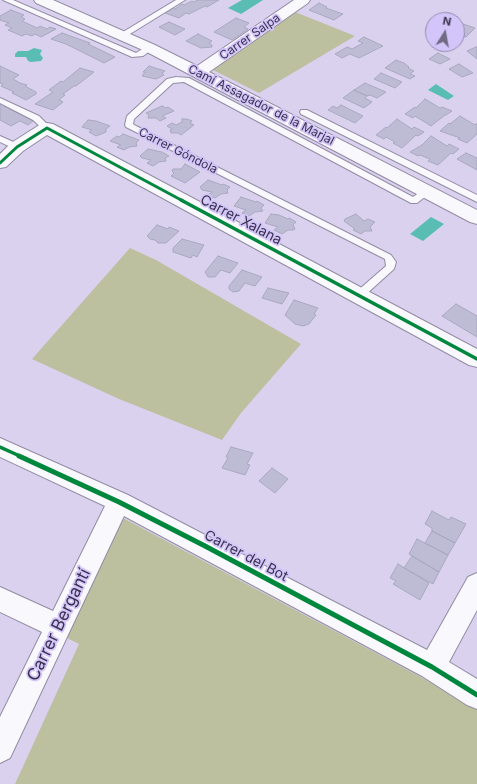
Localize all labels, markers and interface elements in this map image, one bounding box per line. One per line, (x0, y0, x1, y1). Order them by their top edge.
street label: Carrer Salpa (217, 11, 283, 63)
north arrow (425, 12, 465, 52)
text: N (442, 14, 453, 29)
street label: Camí Assagador de la Marjal (186, 62, 336, 148)
street label: Carrer Góndola (136, 125, 220, 177)
street label: Carrer Xalana (197, 191, 285, 249)
street label: Carrer del Bot (201, 527, 291, 585)
street label: Carrer Bergantí (23, 565, 95, 685)

